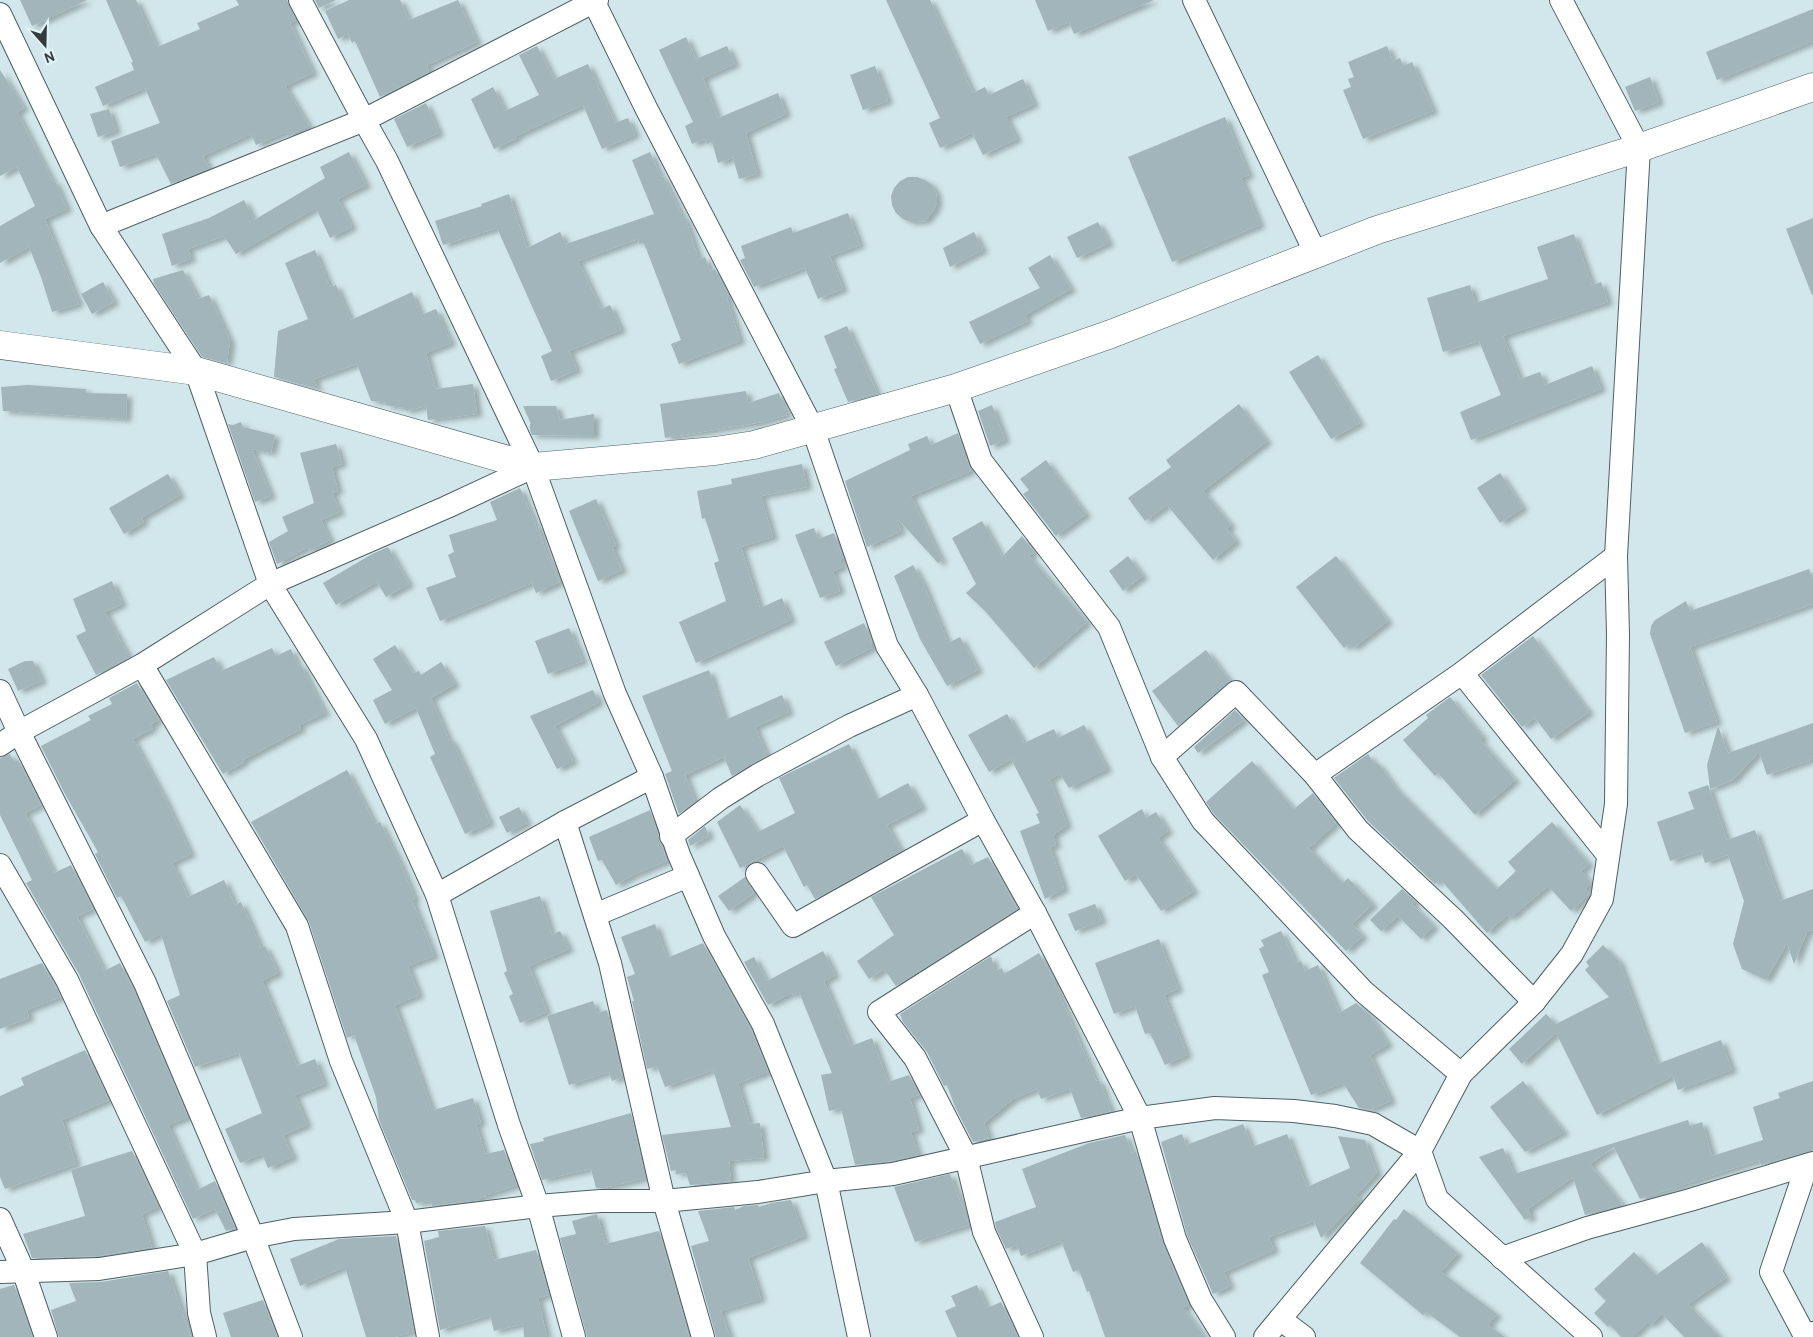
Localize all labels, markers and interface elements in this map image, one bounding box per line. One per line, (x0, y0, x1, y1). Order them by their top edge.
north arrow (20, 20, 70, 70)
text: N (41, 46, 57, 66)

